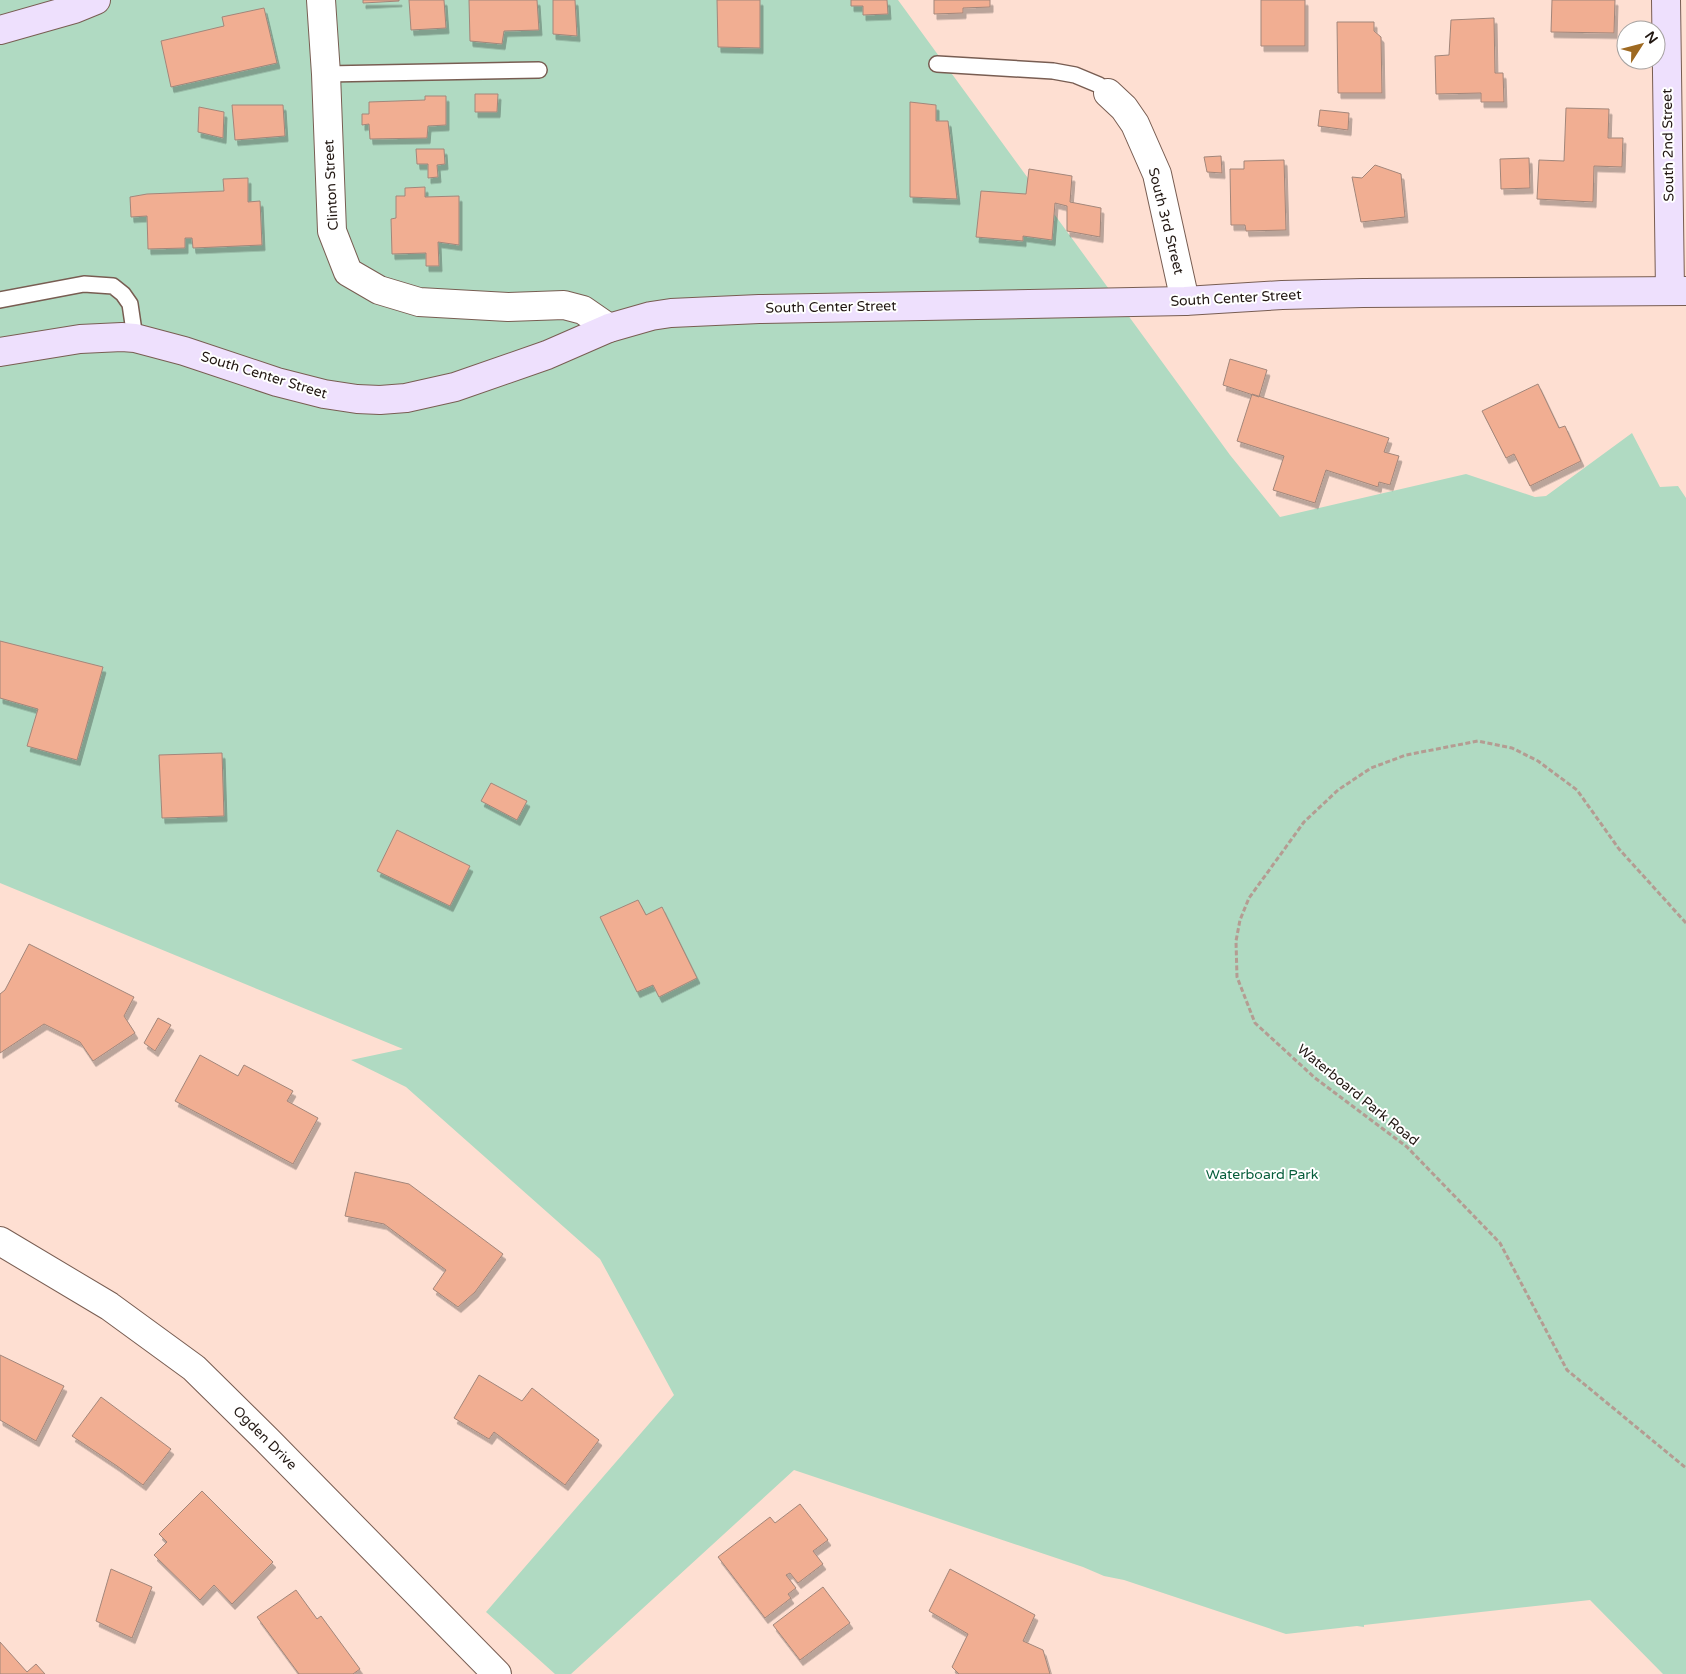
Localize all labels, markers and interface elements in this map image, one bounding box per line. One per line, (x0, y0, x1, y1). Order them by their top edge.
north arrow (1616, 20, 1666, 70)
text: N (1641, 28, 1661, 47)
street label: South 2nd Street (1659, 88, 1677, 202)
street label: Clinton Street (320, 138, 342, 231)
street label: South 3rd Street (1144, 166, 1188, 277)
street label: South Center Street (1170, 286, 1303, 310)
street label: South Center Street (765, 297, 897, 317)
street label: South Center Street (199, 348, 330, 402)
street label: Waterboard Park Road (1294, 1041, 1422, 1149)
park label: Waterboard Park (1206, 1166, 1319, 1183)
street label: Ogden Drive (230, 1403, 301, 1474)

